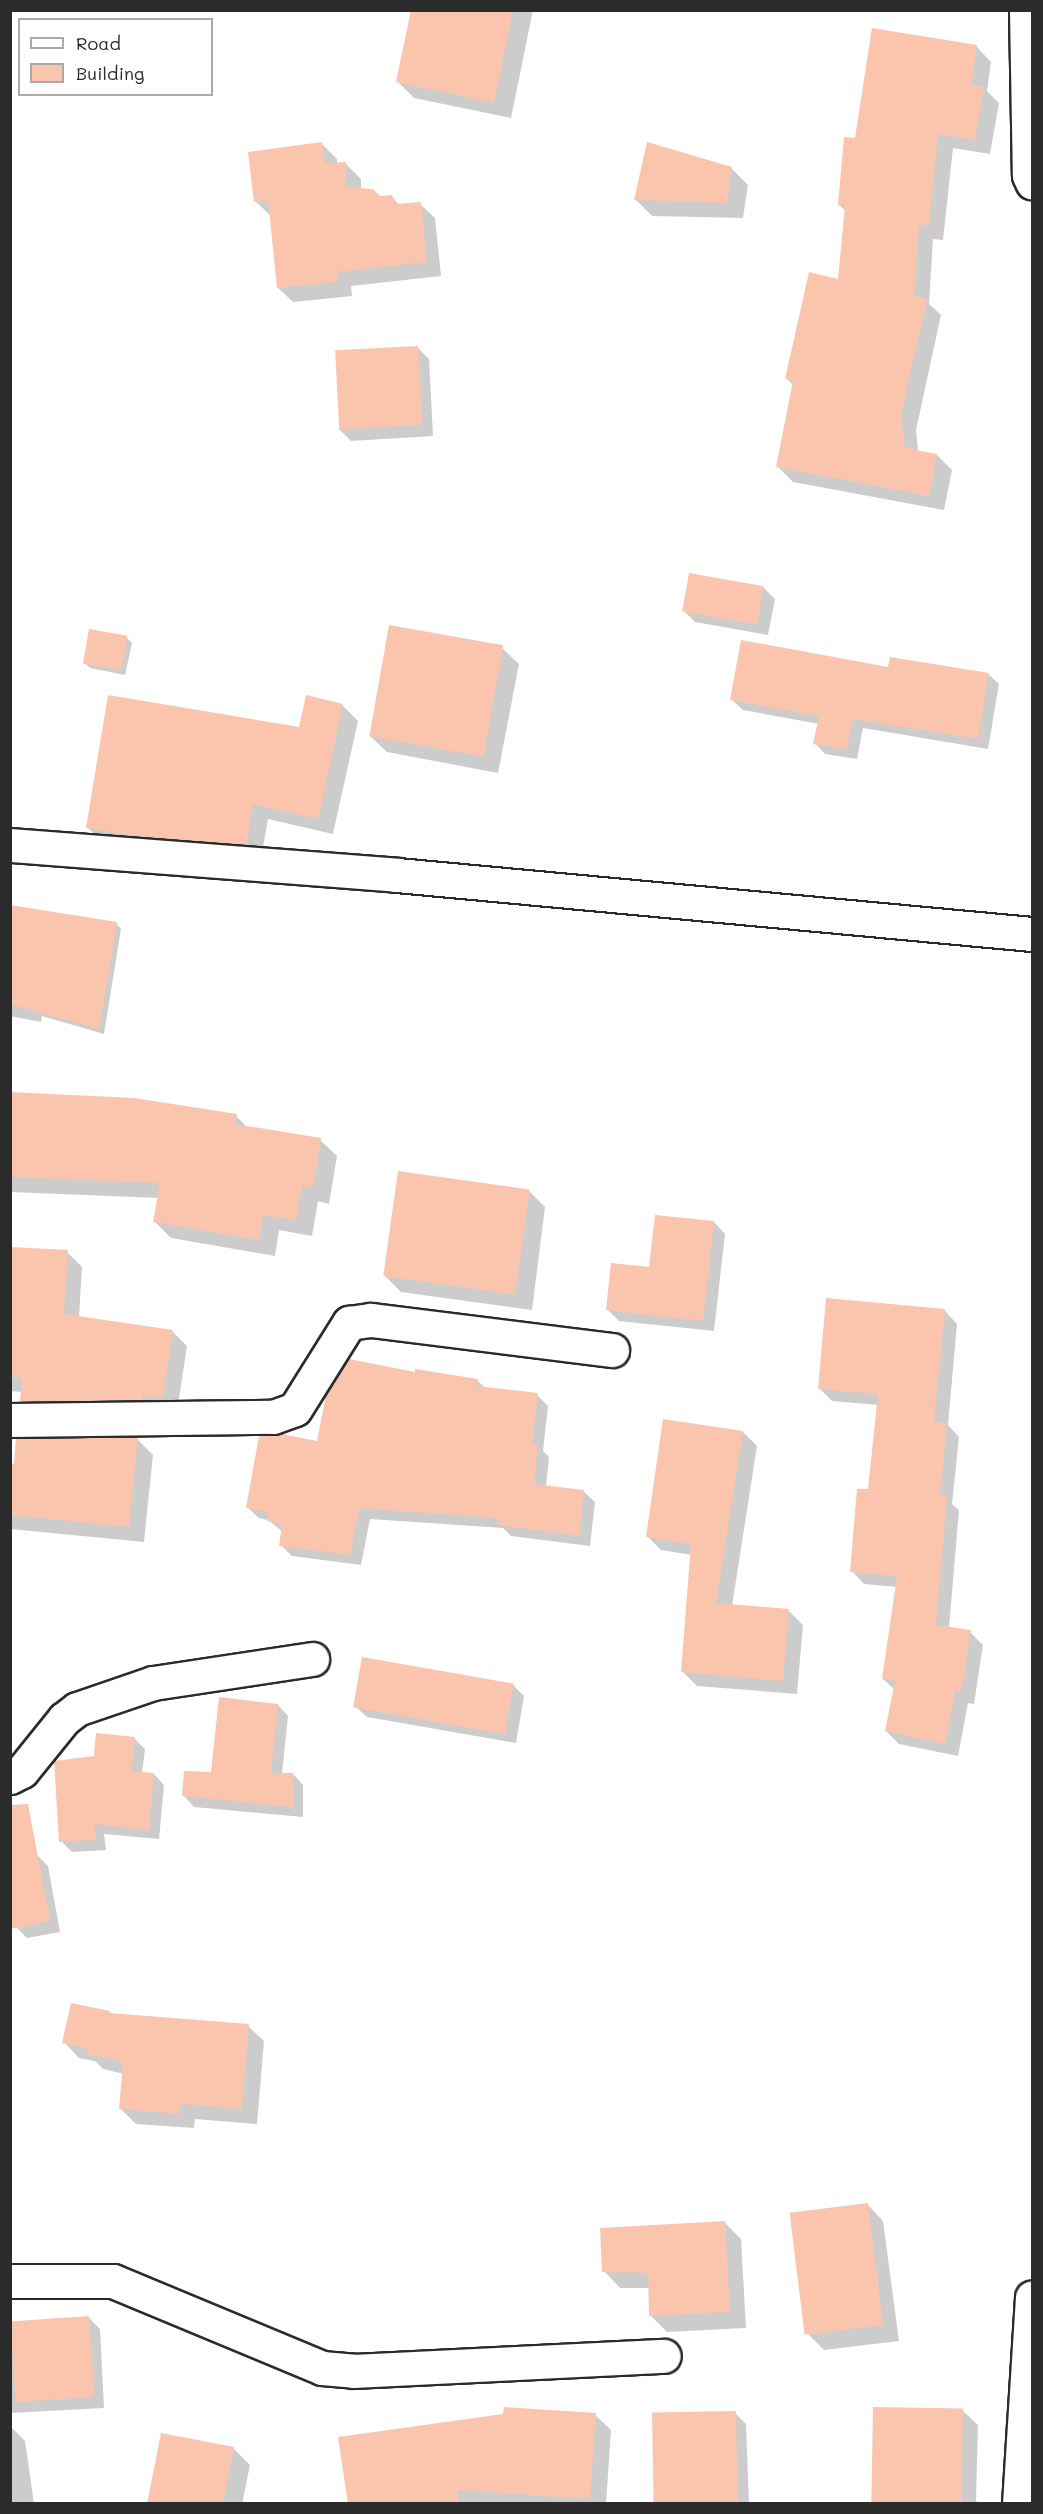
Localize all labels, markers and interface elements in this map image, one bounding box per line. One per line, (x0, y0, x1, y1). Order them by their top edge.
legend (18, 18, 213, 96)
text: Road (76, 31, 121, 55)
text: Building (76, 61, 144, 85)

